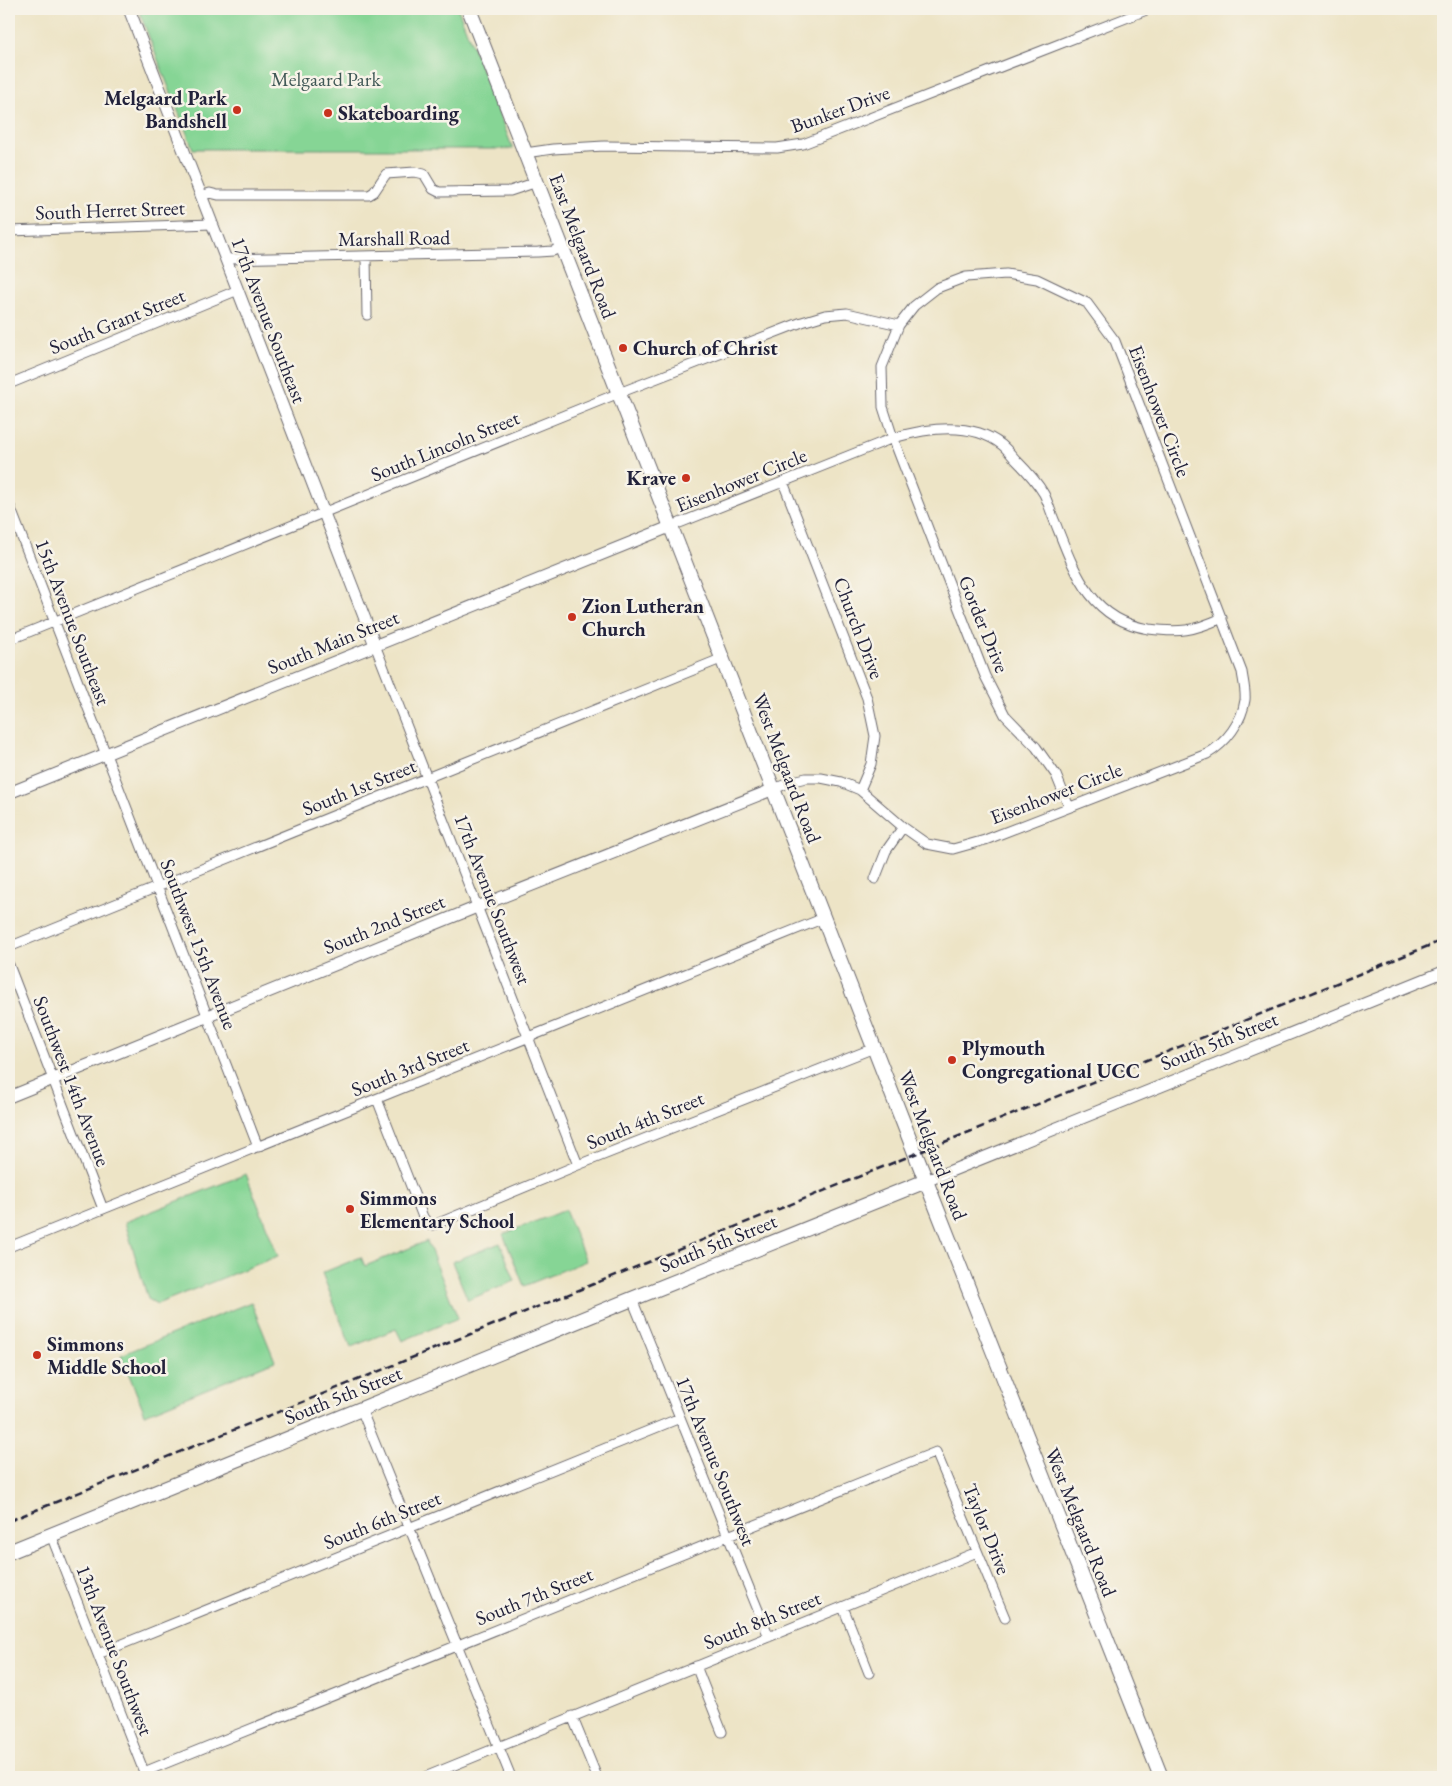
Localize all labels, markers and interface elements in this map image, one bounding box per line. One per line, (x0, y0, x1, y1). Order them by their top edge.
park label: Melgaard Park (271, 66, 381, 92)
street label: Bunker Drive (787, 79, 893, 139)
place label: Melgaard Park Bandshell (104, 85, 228, 134)
place label: Skateboarding (338, 100, 460, 126)
marker: Melgaard Park Bandshell (231, 104, 243, 116)
marker: Skateboarding (322, 107, 334, 119)
street label: East Melgaard Road (543, 170, 623, 323)
street label: South Herret Street (35, 194, 186, 226)
street label: Marshall Road (338, 224, 451, 252)
street label: 17th Avenue Southeast (225, 233, 313, 407)
street label: South Grant Street (45, 282, 189, 360)
place label: Church of Christ (633, 335, 778, 361)
street label: Eisenhower Circle (1123, 341, 1197, 481)
marker: Church of Christ (617, 342, 629, 354)
street label: South Lincoln Street (367, 404, 524, 488)
street label: Eisenhower Circle (672, 442, 811, 518)
place label: Krave (627, 465, 676, 491)
marker: Krave (680, 472, 692, 484)
street label: 15th Avenue Southeast (29, 535, 117, 709)
street label: Gorder Drive (953, 572, 1015, 677)
street label: Church Drive (828, 573, 890, 683)
place label: Zion Lutheran Church (582, 593, 704, 642)
street label: South Main Street (264, 604, 403, 680)
marker: Zion Lutheran Church (566, 611, 578, 623)
street label: West Melgaard Road (746, 689, 828, 847)
street label: South 1st Street (298, 752, 420, 822)
street label: Eisenhower Circle (986, 756, 1126, 830)
street label: 17th Avenue Southwest (448, 810, 538, 989)
street label: Southwest 15th Avenue (154, 855, 244, 1033)
street label: South 2nd Street (320, 888, 449, 960)
street label: Southwest 14th Avenue (27, 992, 117, 1170)
street label: South 5th Street (1156, 1005, 1282, 1076)
street label: South 3rd Street (347, 1031, 473, 1102)
place label: Plymouth Congregational UCC (962, 1035, 1140, 1084)
marker: Plymouth Congregational UCC (946, 1054, 958, 1066)
street label: West Melgaard Road (892, 1066, 974, 1224)
street label: South 4th Street (582, 1084, 708, 1155)
place label: Simmons Elementary School (360, 1185, 515, 1234)
marker: Simmons Elementary School (344, 1203, 356, 1215)
street label: South 5th Street (655, 1207, 781, 1278)
place label: Simmons Middle School (47, 1331, 167, 1380)
marker: Simmons Middle School (31, 1349, 43, 1361)
street label: South 5th Street (280, 1359, 406, 1430)
street label: 17th Avenue Southwest (670, 1372, 762, 1550)
street label: West Melgaard Road (1039, 1444, 1123, 1601)
street label: Taylor Drive (957, 1480, 1017, 1579)
street label: South 6th Street (319, 1484, 445, 1555)
street label: South 7th Street (471, 1560, 597, 1631)
street label: 13th Avenue Southwest (70, 1561, 160, 1740)
street label: South 8th Street (699, 1584, 825, 1655)

